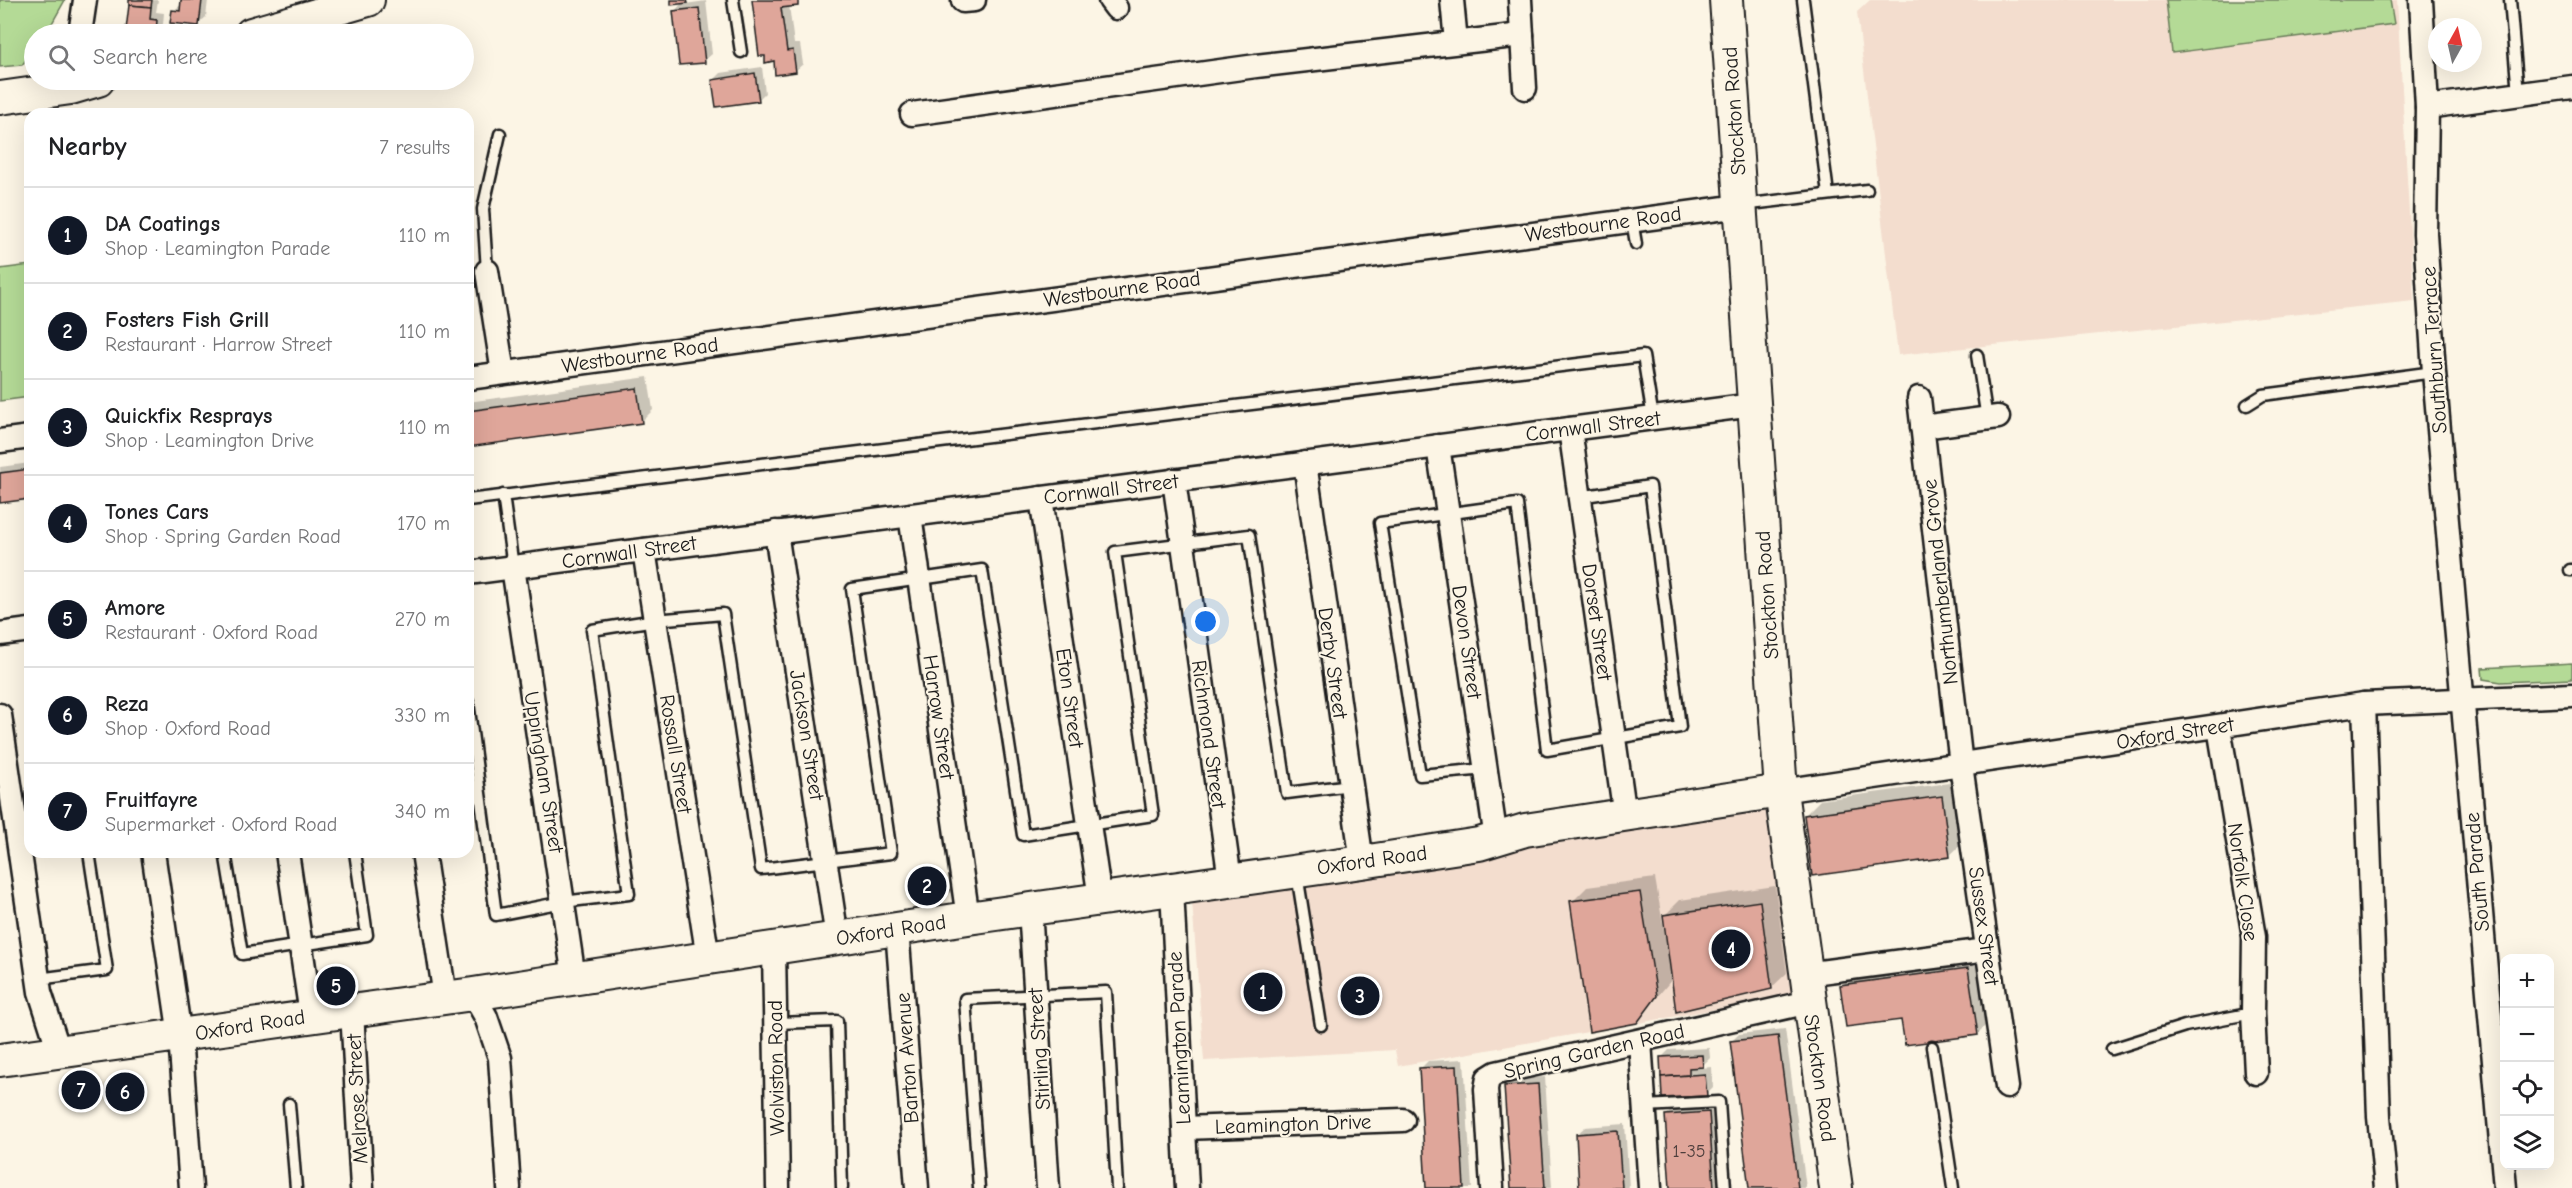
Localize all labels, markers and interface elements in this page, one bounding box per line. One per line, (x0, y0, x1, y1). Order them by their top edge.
north arrow (2428, 18, 2482, 72)
search box (24, 24, 474, 90)
icon: search (45, 41, 78, 74)
text: Search here (93, 44, 208, 70)
street label: Stockton Road (1718, 46, 1750, 176)
text: Nearby (48, 132, 127, 162)
text: 7 results (379, 136, 450, 159)
street label: Westbourne Road (1523, 201, 1683, 247)
text: DA Coatings (105, 211, 220, 237)
text: 1 (64, 224, 71, 247)
text: 110 m (399, 224, 450, 247)
text: Shop · Leamington Parade (105, 237, 330, 260)
street label: Westbourne Road (1042, 266, 1202, 312)
street label: Southburn Terrace (2416, 266, 2452, 434)
text: Fosters Fish Grill (105, 307, 269, 333)
text: 2 (63, 320, 72, 343)
text: 110 m (399, 320, 450, 343)
street label: Westbourne Road (560, 332, 720, 378)
text: Restaurant · Harrow Street (105, 333, 332, 356)
text: Quickfix Resprays (105, 403, 272, 429)
street label: Cornwall Street (1524, 406, 1663, 446)
text: 3 (63, 416, 72, 439)
text: 110 m (399, 416, 450, 439)
text: Shop · Leamington Drive (105, 429, 314, 452)
street label: Cornwall Street (1042, 469, 1181, 509)
street label: Northumberland Grove (1917, 478, 1963, 686)
text: Tones Cars (105, 499, 209, 525)
text: 4 (63, 512, 72, 535)
text: 170 m (397, 512, 450, 535)
text: Shop · Spring Garden Road (105, 525, 341, 548)
street label: Stockton Road (1751, 530, 1783, 660)
street label: Cornwall Street (560, 531, 699, 573)
street label: Dorset Street (1577, 562, 1617, 683)
street label: Devon Street (1447, 584, 1487, 701)
text: Amore (105, 595, 165, 621)
street label: Derby Street (1313, 606, 1353, 721)
your location (1191, 607, 1220, 636)
text: 5 (62, 608, 73, 631)
text: 270 m (395, 608, 450, 631)
text: Restaurant · Oxford Road (105, 621, 318, 644)
street label: Eton Street (1051, 647, 1089, 750)
street label: Harrow Street (918, 653, 960, 782)
street label: Richmond Street (1187, 658, 1231, 811)
street label: Jackson Street (785, 668, 829, 803)
street label: Uppingham Street (519, 689, 569, 856)
text: Reza (105, 691, 149, 717)
street label: Rossall Street (655, 693, 697, 816)
text: 6 (62, 704, 73, 727)
text: 330 m (394, 704, 450, 727)
street label: Oxford Street (2115, 712, 2236, 754)
text: Shop · Oxford Road (105, 717, 271, 740)
text: Fruitfayre (105, 787, 198, 813)
text: 7 (63, 800, 72, 823)
text: 340 m (395, 800, 450, 823)
street label: South Parade (2460, 811, 2494, 933)
text: Supermarket · Oxford Road (105, 813, 337, 836)
street label: Norfolk Close (2223, 821, 2263, 943)
street label: Oxford Road (1315, 840, 1429, 880)
pin: 2 (908, 864, 946, 908)
street label: Sussex Street (1964, 865, 2004, 988)
street label: Oxford Road (834, 909, 948, 951)
pin: 4 (1712, 926, 1750, 972)
street label: Leamington Parade (1162, 951, 1196, 1125)
map controls (2500, 954, 2554, 1170)
button: + (2500, 954, 2554, 1008)
pin: 5 (316, 964, 356, 1008)
pin: 1 (1244, 970, 1282, 1014)
pin: 3 (1340, 974, 1380, 1018)
street label: Stirling Street (1023, 986, 1055, 1111)
street label: Barton Avenue (890, 992, 924, 1124)
street label: Wolviston Road (763, 1000, 789, 1136)
street label: Oxford Road (193, 1004, 307, 1046)
button: − (2500, 1008, 2554, 1062)
street label: Stockton Road (1799, 1013, 1841, 1143)
street label: Spring Garden Road (1501, 1019, 1687, 1083)
street label: Melrose Street (342, 1032, 372, 1165)
button: locate (2500, 1062, 2554, 1116)
pin: 7 (62, 1068, 100, 1112)
pin: 6 (106, 1070, 144, 1114)
street label: Leamington Drive (1214, 1109, 1372, 1139)
button: layers (2500, 1116, 2554, 1170)
house number: 1-35 (1672, 1141, 1706, 1162)

